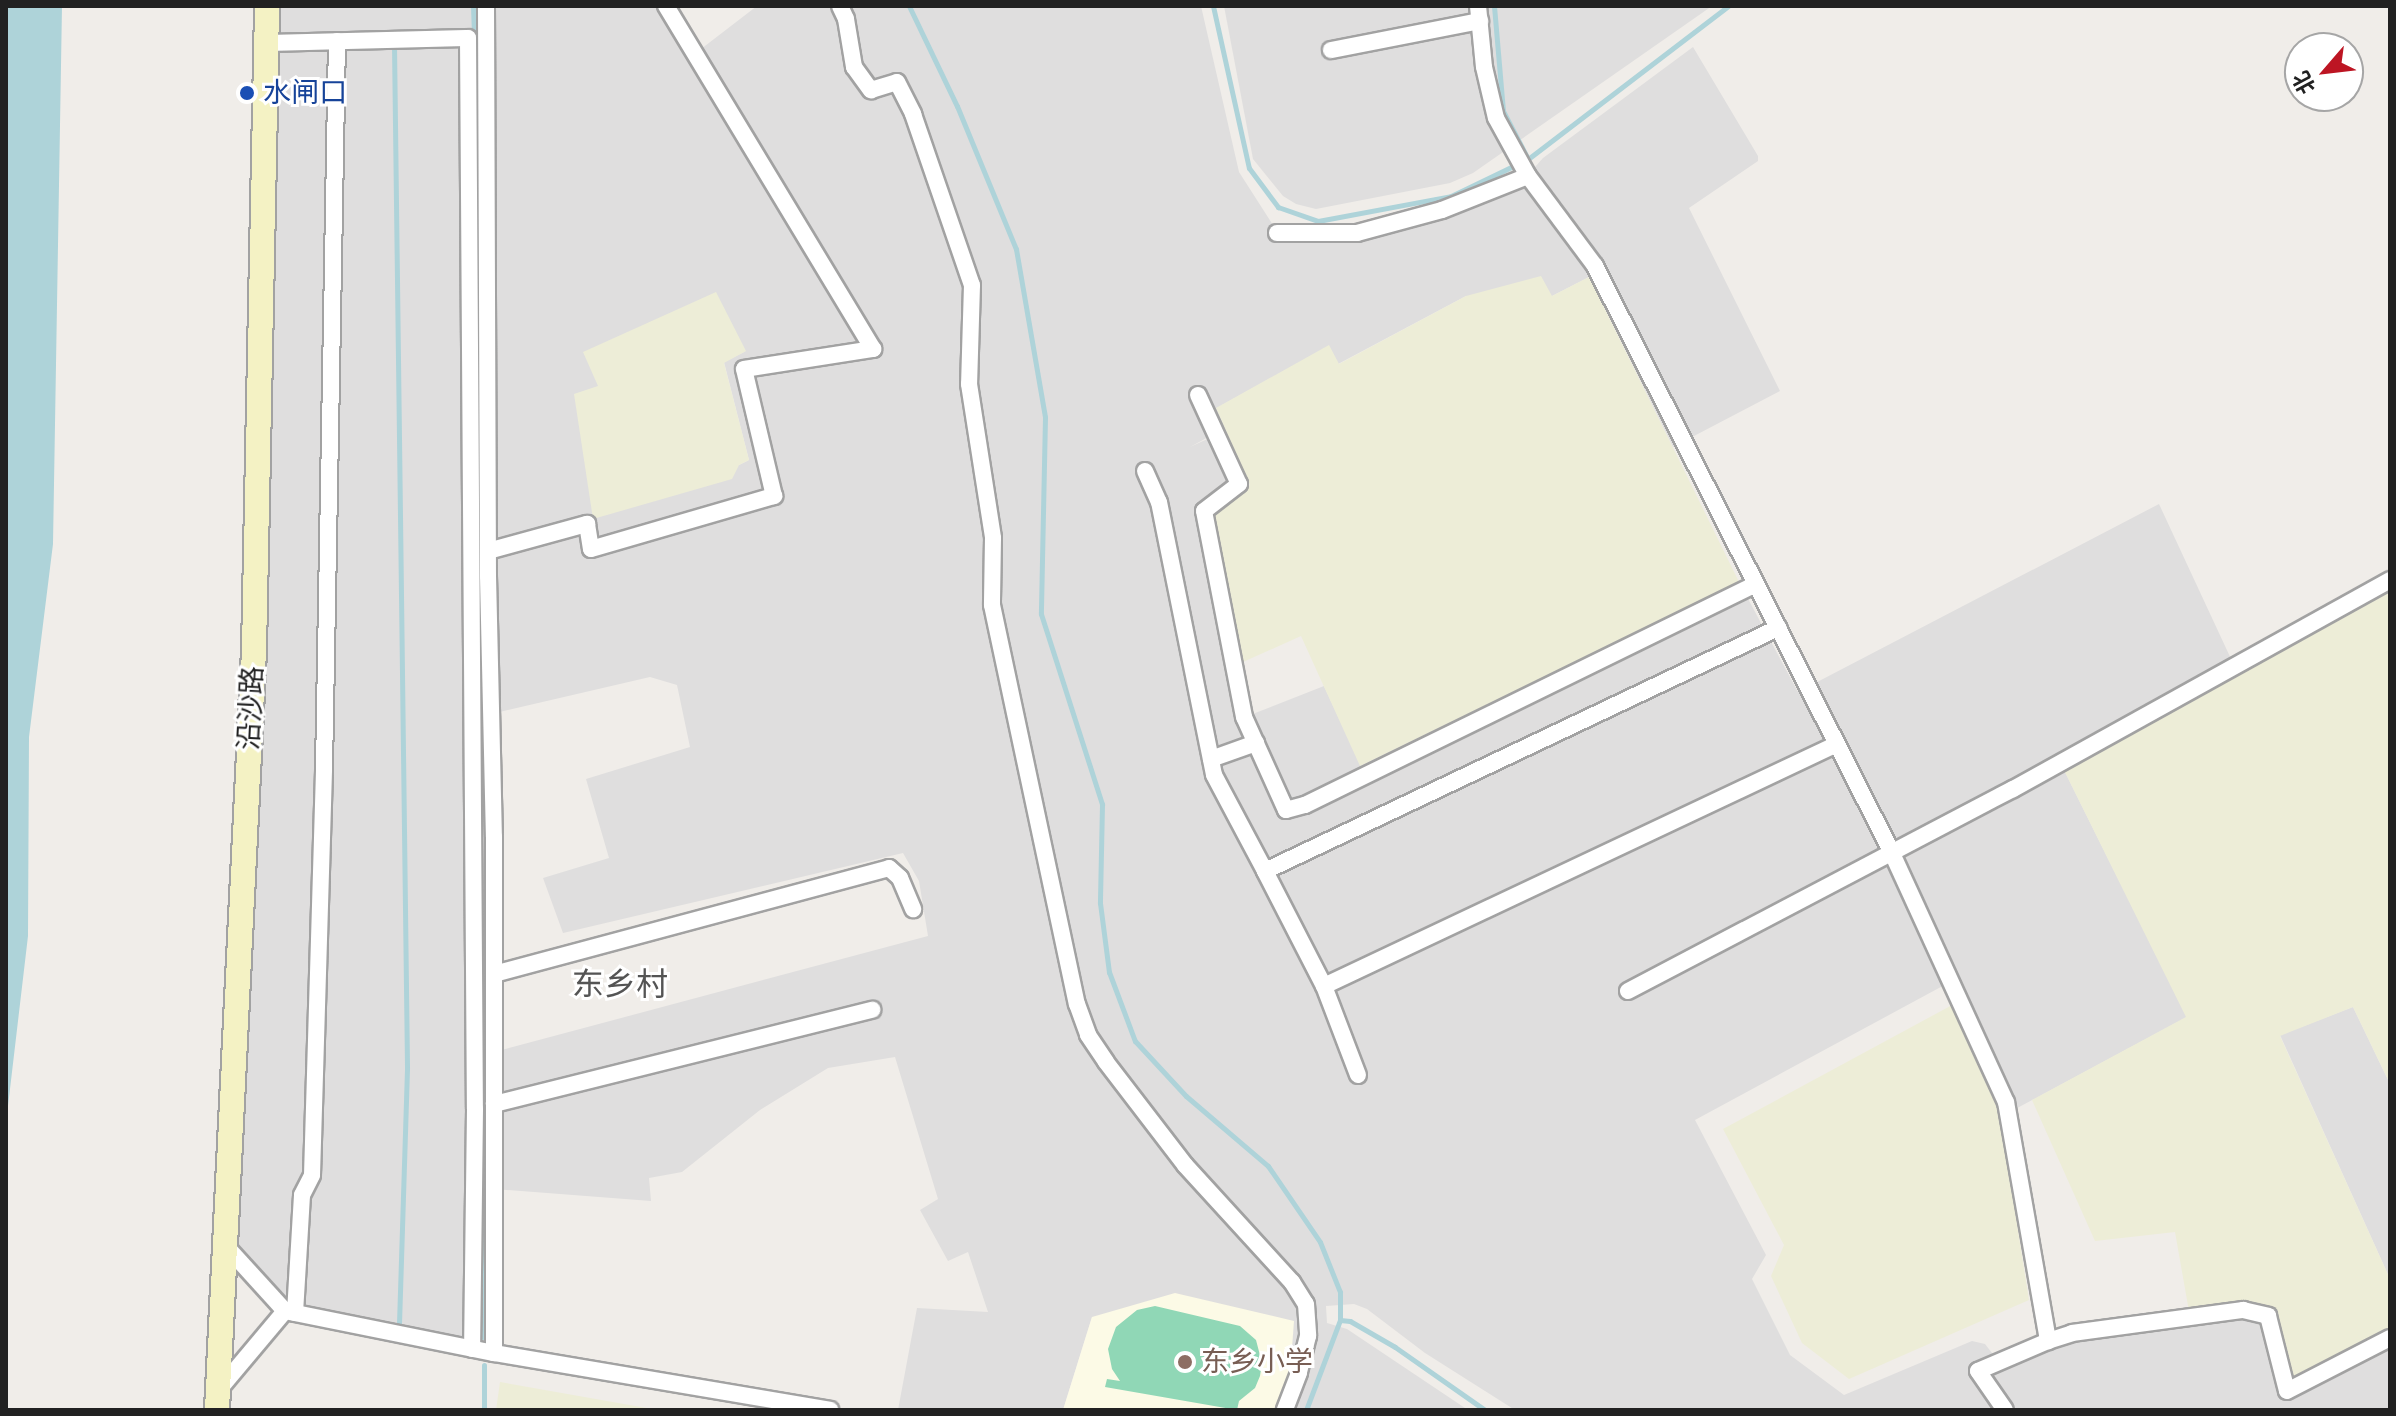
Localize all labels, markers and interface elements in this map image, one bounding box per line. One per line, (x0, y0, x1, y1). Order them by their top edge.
north arrow (2284, 32, 2364, 112)
text: 北 (2288, 67, 2320, 98)
place label: 水闸口 (263, 76, 347, 110)
marker: 水闸口 (238, 84, 256, 102)
street label: 沿沙路 (232, 665, 270, 751)
district label: 东乡村 (572, 965, 668, 1003)
place label: 东乡小学 (1201, 1345, 1313, 1379)
marker: 东乡小学 (1176, 1353, 1194, 1371)

